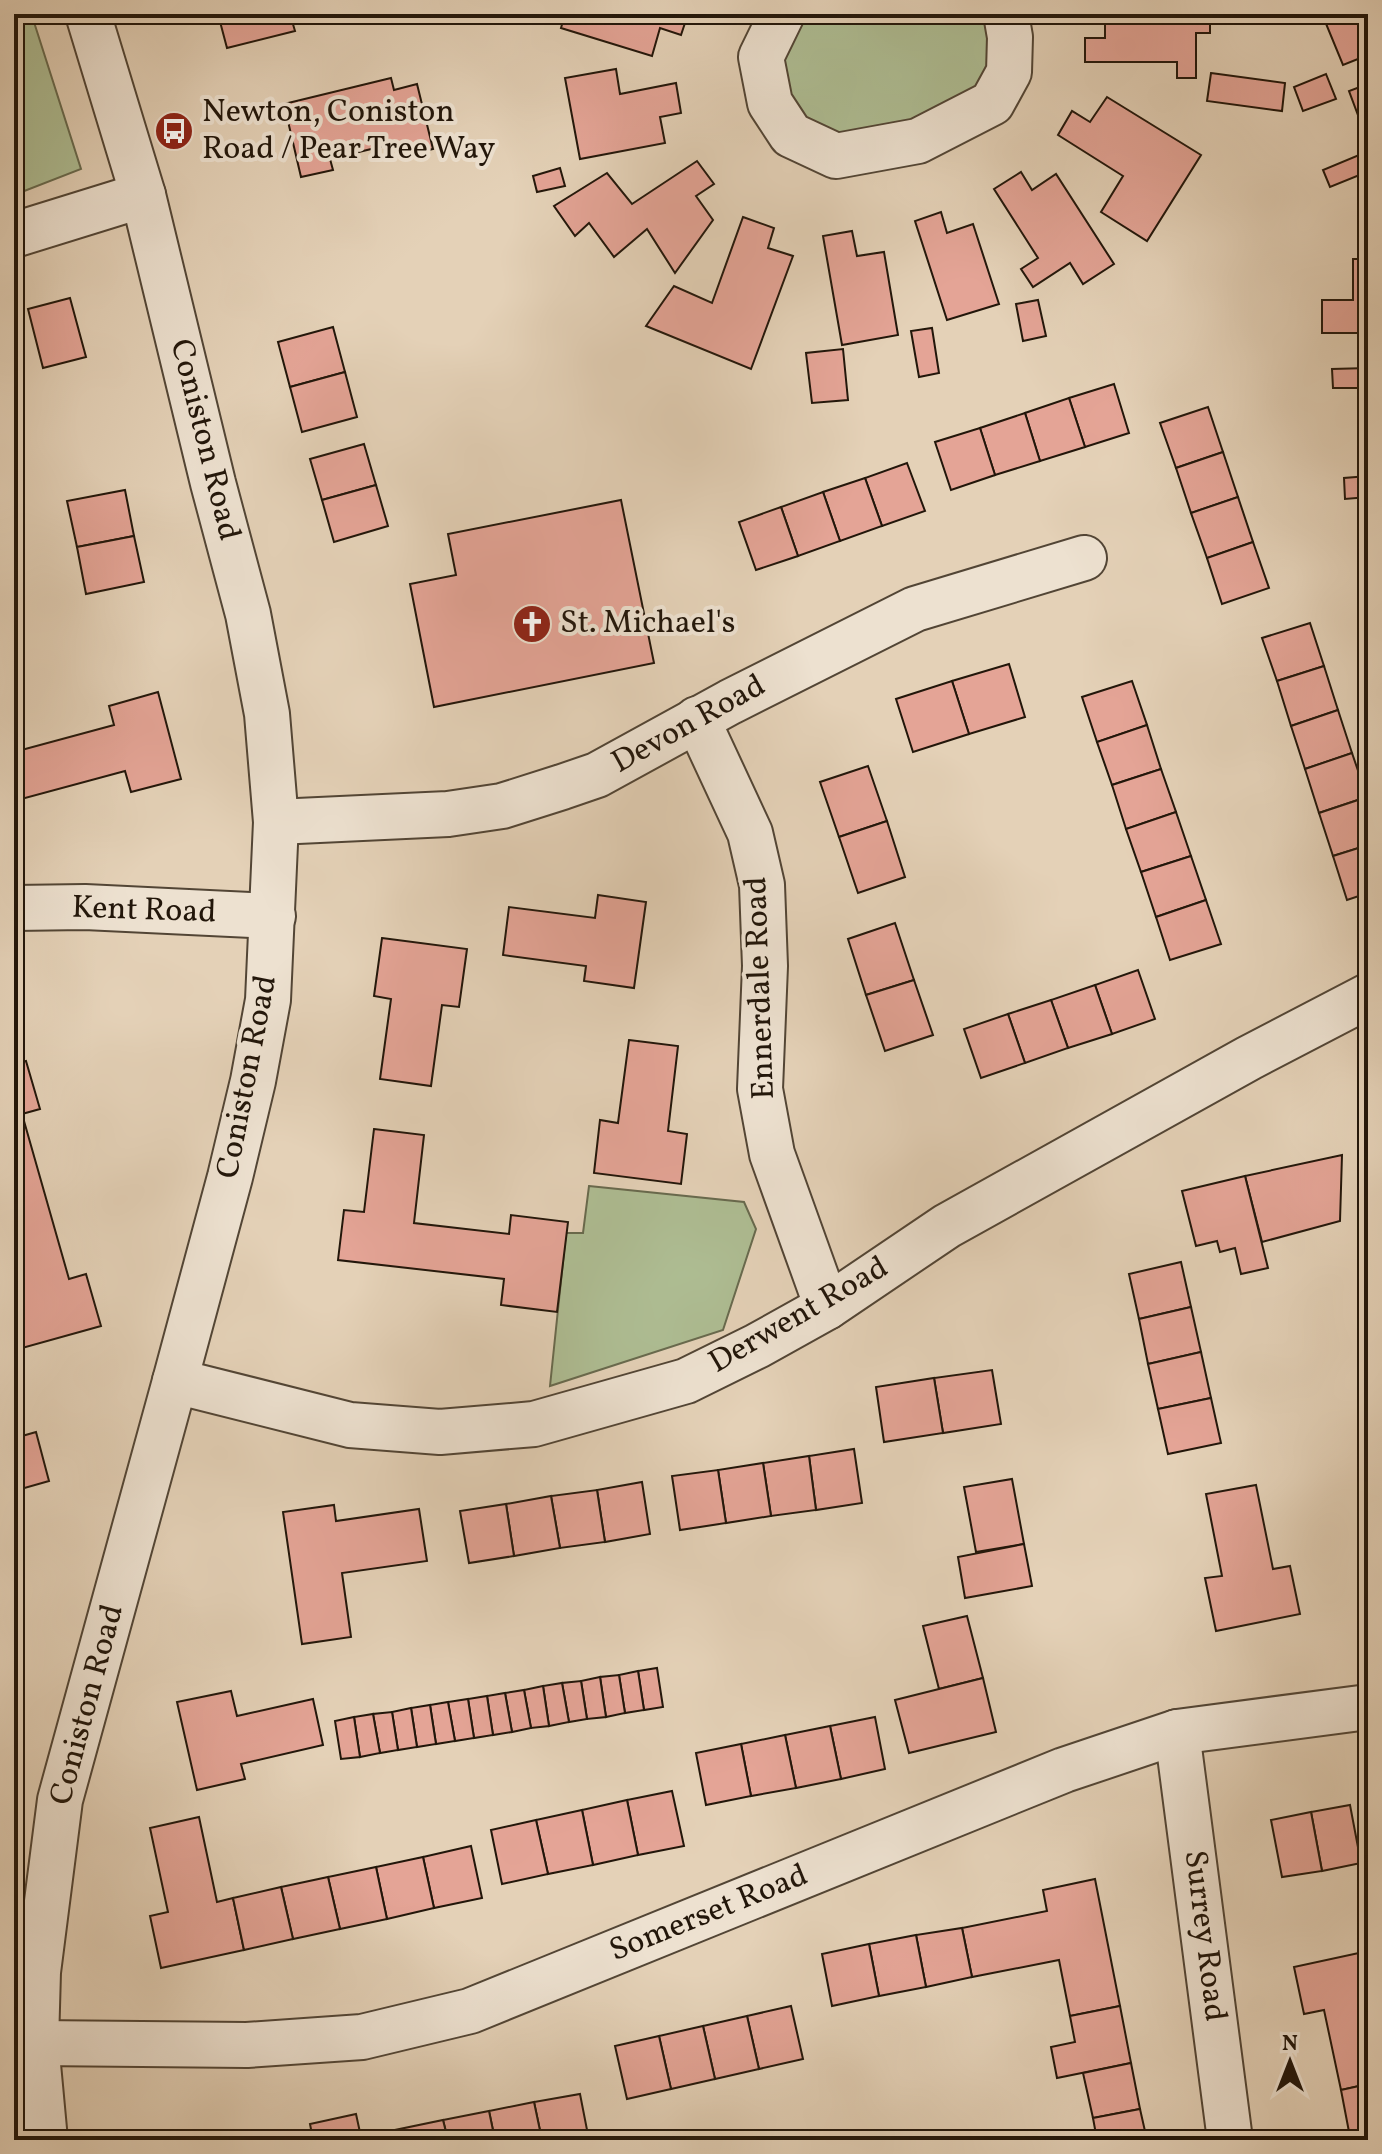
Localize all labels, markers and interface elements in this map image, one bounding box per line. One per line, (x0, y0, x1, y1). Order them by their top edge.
place label: Newton, Coniston Road / Pear Tree Way (202, 91, 495, 172)
bus stop icon: Newton, Coniston Road / Pear Tree Way (153, 110, 195, 152)
street label: Coniston Road (158, 335, 250, 545)
place label: St. Michael's (560, 602, 736, 646)
church icon: St. Michael's (511, 603, 553, 645)
street label: Devon Road (604, 665, 774, 785)
street label: Ennerdale Road (735, 876, 787, 1100)
street label: Kent Road (71, 886, 217, 936)
street label: Coniston Road (207, 972, 289, 1182)
street label: Derwent Road (701, 1247, 897, 1385)
street label: Coniston Road (40, 1600, 136, 1810)
street label: Surrey Road (1172, 1848, 1236, 2024)
street label: Somerset Road (603, 1854, 815, 1974)
north arrow (1250, 2022, 1330, 2102)
text: N (1282, 2029, 1298, 2060)

